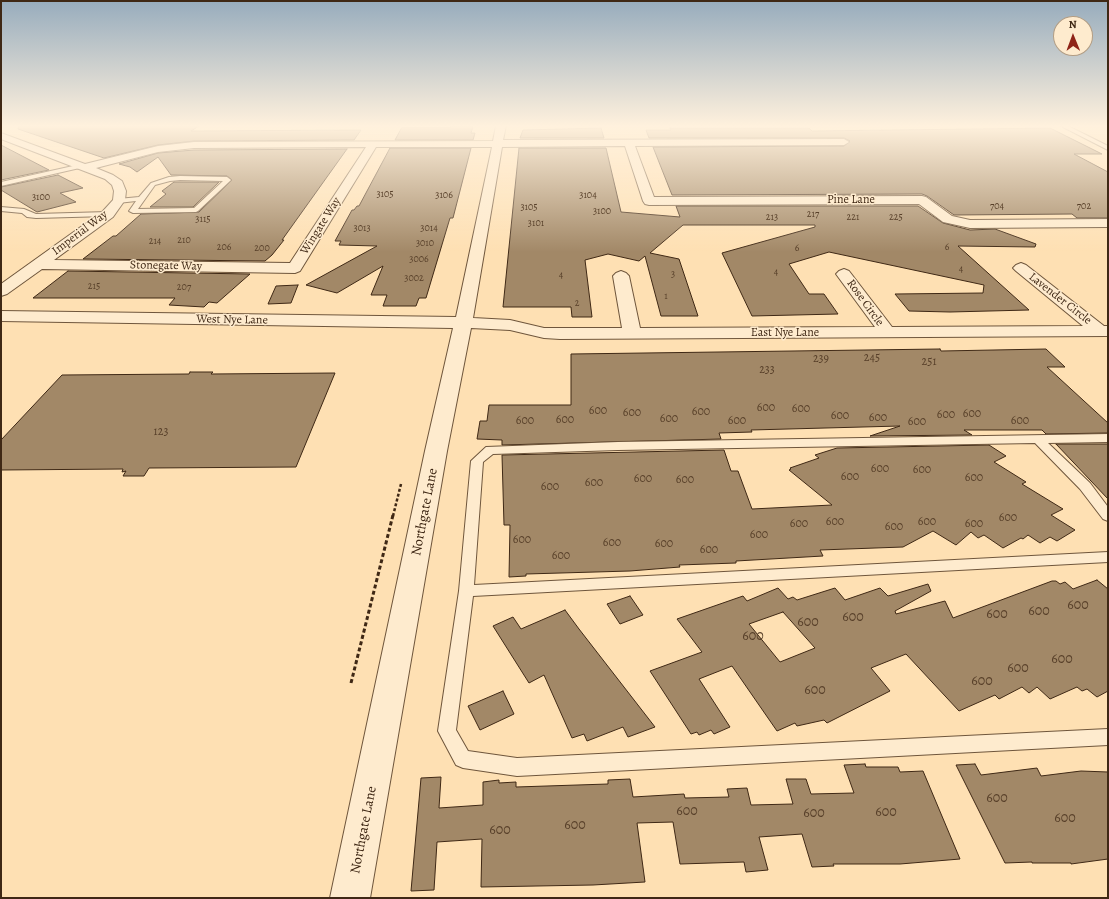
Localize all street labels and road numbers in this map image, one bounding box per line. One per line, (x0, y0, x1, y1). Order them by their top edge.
street label: Pine Lane (827, 193, 875, 207)
street label: Wingate Way (298, 195, 344, 257)
street label: Imperial Way (49, 207, 111, 259)
street label: Stonegate Way (130, 258, 202, 274)
street label: Lavender Circle (1026, 270, 1094, 328)
street label: Rose Circle (843, 277, 887, 329)
street label: West Nye Lane (196, 312, 268, 328)
street label: East Nye Lane (751, 326, 819, 340)
street label: Northgate Lane (408, 467, 442, 557)
street label: Northgate Lane (347, 785, 381, 875)

